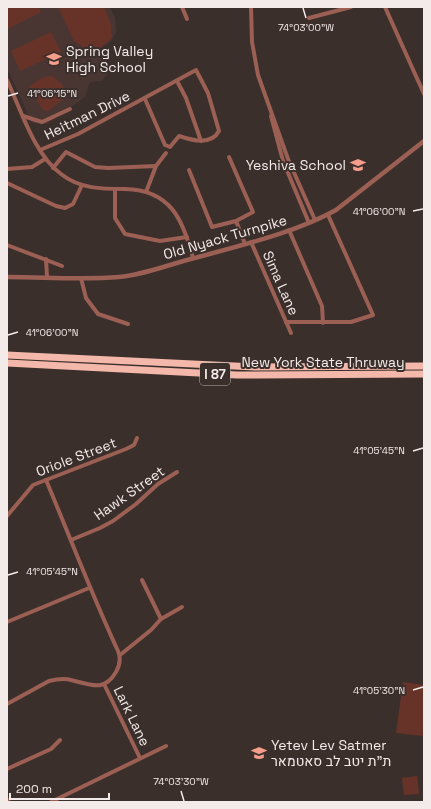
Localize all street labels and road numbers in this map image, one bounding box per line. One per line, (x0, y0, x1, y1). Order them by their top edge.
street label: Heitman Drive (41, 86, 133, 144)
street label: Old Nyack Turnpike (161, 211, 289, 263)
street label: Sima Lane (259, 248, 303, 318)
street label: New York State Thruway (242, 353, 404, 371)
road number: I 87 (200, 363, 230, 385)
street label: Oriole Street (33, 433, 119, 481)
street label: Hawk Street (90, 462, 168, 524)
street label: Lark Lane (110, 683, 154, 749)

